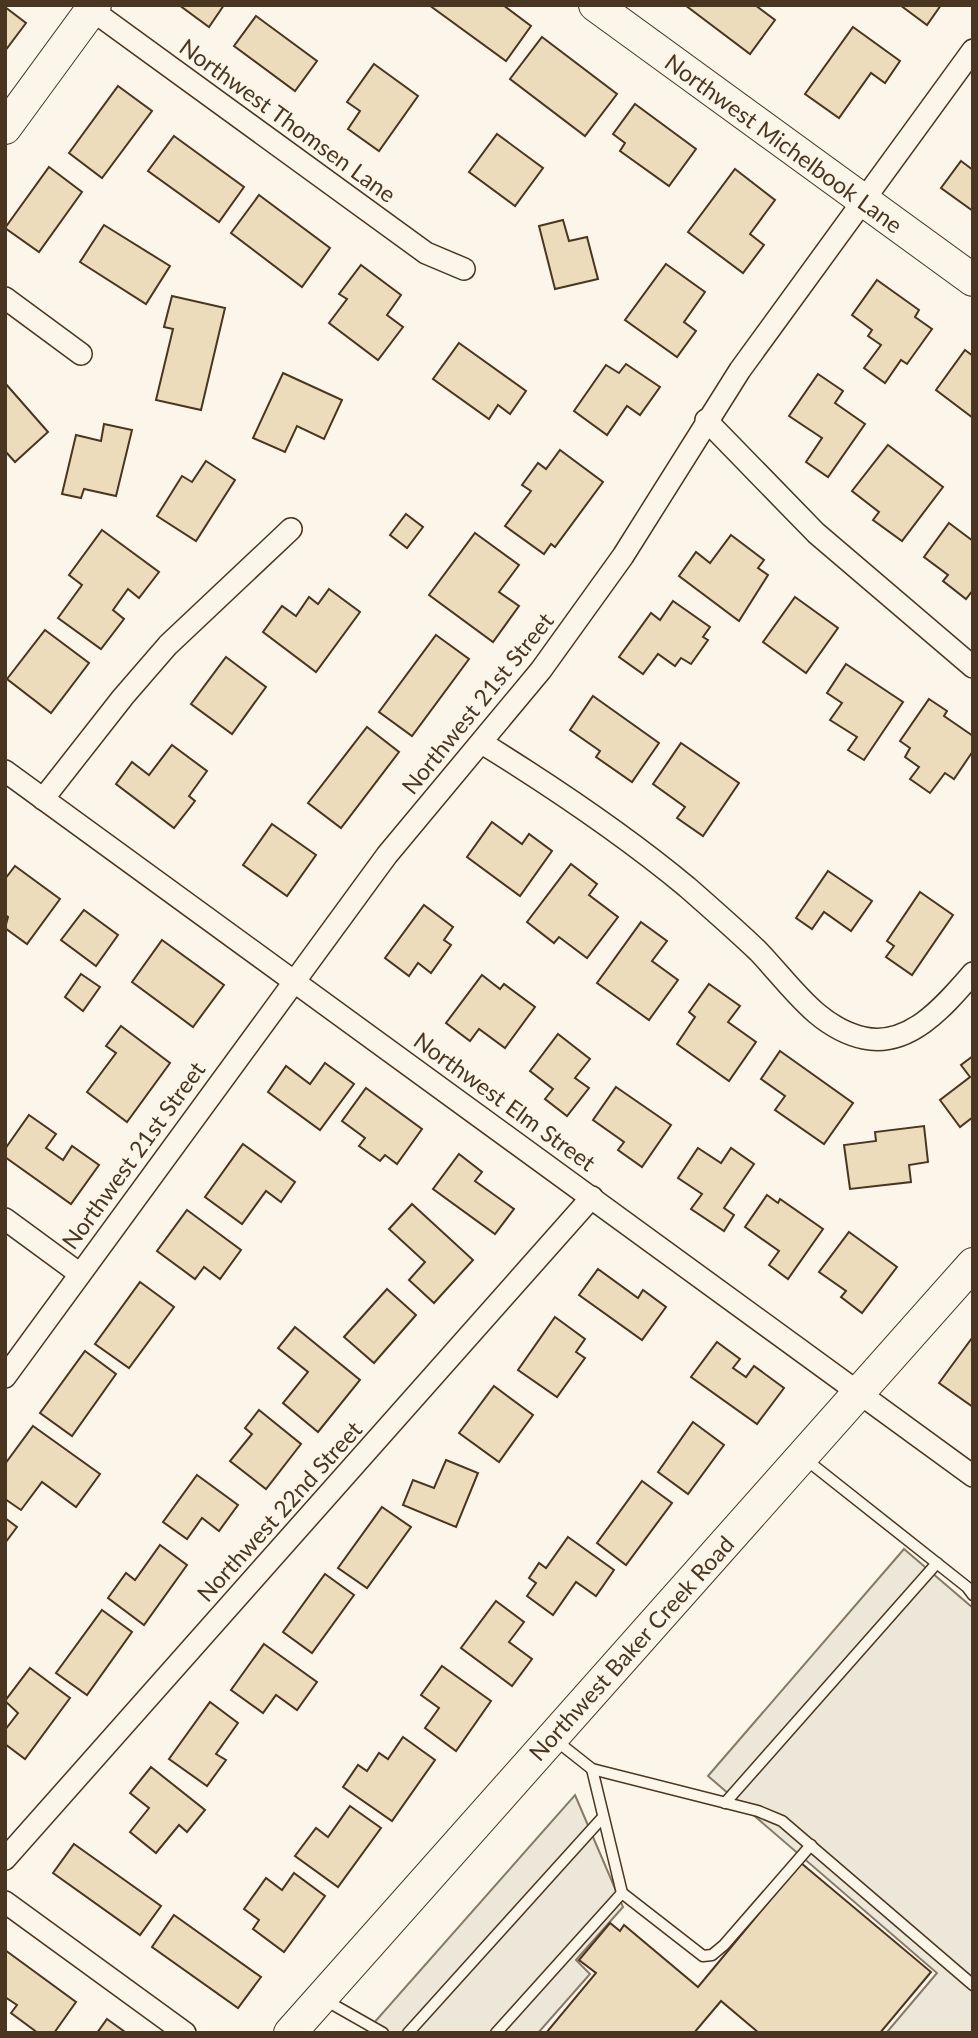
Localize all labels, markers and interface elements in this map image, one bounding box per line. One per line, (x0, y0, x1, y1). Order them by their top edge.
street label: Northwest Thomsen Lane (174, 32, 402, 208)
street label: Northwest Michelbook Lane (660, 47, 908, 239)
street label: Northwest 21st Street (395, 606, 559, 799)
street label: Northwest Elm Street (409, 1026, 602, 1177)
street label: Northwest 21st Street (56, 1055, 211, 1254)
street label: Northwest 22nd Street (191, 1415, 368, 1607)
street label: Northwest Baker Creek Road (523, 1530, 739, 1766)

